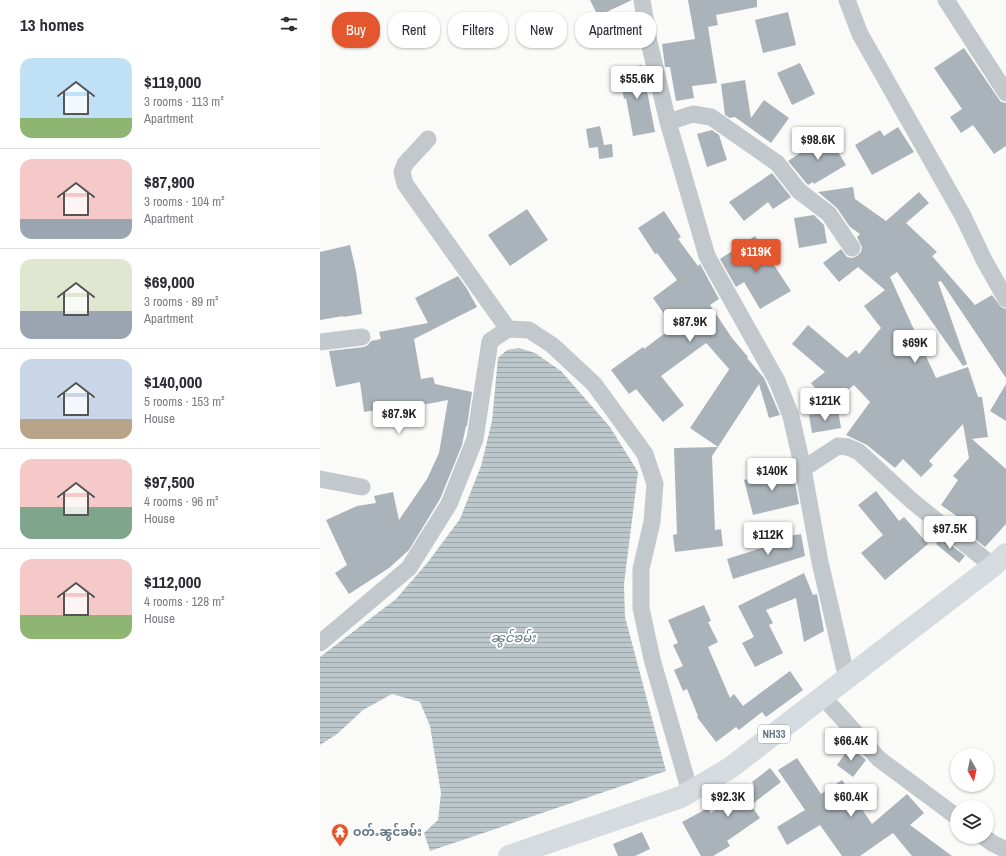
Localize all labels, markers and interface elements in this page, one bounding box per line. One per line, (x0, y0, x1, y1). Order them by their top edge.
chip: Buy (332, 12, 380, 48)
chip: Rent (388, 12, 440, 48)
chip: Filters (448, 12, 508, 48)
chip: New (516, 12, 567, 48)
chip: Apartment (575, 12, 656, 48)
text: 13 homes (20, 13, 84, 36)
icon: filters (278, 13, 300, 35)
pin: $55.6K (604, 66, 670, 100)
text: $119,000 (144, 70, 201, 93)
text: $55.6K (620, 70, 654, 87)
icon: home (52, 74, 100, 122)
text: 3 rooms · 113 m² (144, 93, 224, 110)
text: Apartment (144, 110, 193, 127)
pin: $98.6K (785, 127, 851, 161)
text: $98.6K (801, 131, 835, 148)
text: $87,900 (144, 170, 194, 193)
icon: home (52, 175, 100, 223)
text: 3 rooms · 104 m² (144, 193, 225, 210)
text: Apartment (144, 210, 193, 227)
pin: $119K (728, 239, 784, 273)
text: $119K (741, 243, 771, 260)
text: $69,000 (144, 270, 194, 293)
icon: home (52, 275, 100, 323)
text: 3 rooms · 89 m² (144, 293, 219, 310)
pin: $87.9K (657, 309, 723, 343)
text: Apartment (144, 310, 193, 327)
text: $87.9K (673, 313, 707, 330)
pin: $69K (891, 330, 939, 364)
text: $69K (902, 334, 928, 351)
text: $140,000 (144, 370, 202, 393)
icon: home (52, 375, 100, 423)
pin: $121K (797, 388, 853, 422)
text: $121K (809, 392, 841, 409)
text: 5 rooms · 153 m² (144, 393, 225, 410)
pin: $87.9K (366, 401, 432, 435)
text: $87.9K (382, 405, 416, 422)
text: House (144, 410, 175, 427)
pin: $140K (744, 458, 800, 492)
text: $140K (756, 462, 788, 479)
text: $97,500 (144, 470, 194, 493)
icon: home (52, 475, 100, 523)
text: 4 rooms · 96 m² (144, 493, 219, 510)
text: House (144, 510, 175, 527)
pin: $97.5K (917, 516, 983, 550)
text: $97.5K (933, 520, 967, 537)
pin: $112K (740, 522, 796, 556)
text: $112K (753, 526, 783, 543)
text: $112,000 (144, 570, 201, 593)
icon: home (52, 575, 100, 623)
text: 4 rooms · 128 m² (144, 593, 225, 610)
text: House (144, 610, 175, 627)
water label: ၼွင်ၶမ်း (490, 628, 537, 648)
road number: NH33 (758, 725, 790, 743)
pin: $66.4K (818, 728, 884, 762)
text: $66.4K (834, 732, 868, 749)
north arrow (950, 748, 994, 792)
map controls (950, 748, 994, 844)
pin: $92.3K (695, 784, 761, 818)
pin: $60.4K (818, 784, 884, 818)
text: $92.3K (711, 788, 745, 805)
text: $60.4K (834, 788, 868, 805)
button: layers (950, 800, 994, 844)
temple icon: ဝတ်ႉၼွင်ၶမ်း (330, 822, 350, 847)
place label: ဝတ်ႉၼွင်ၶမ်း (353, 822, 422, 842)

